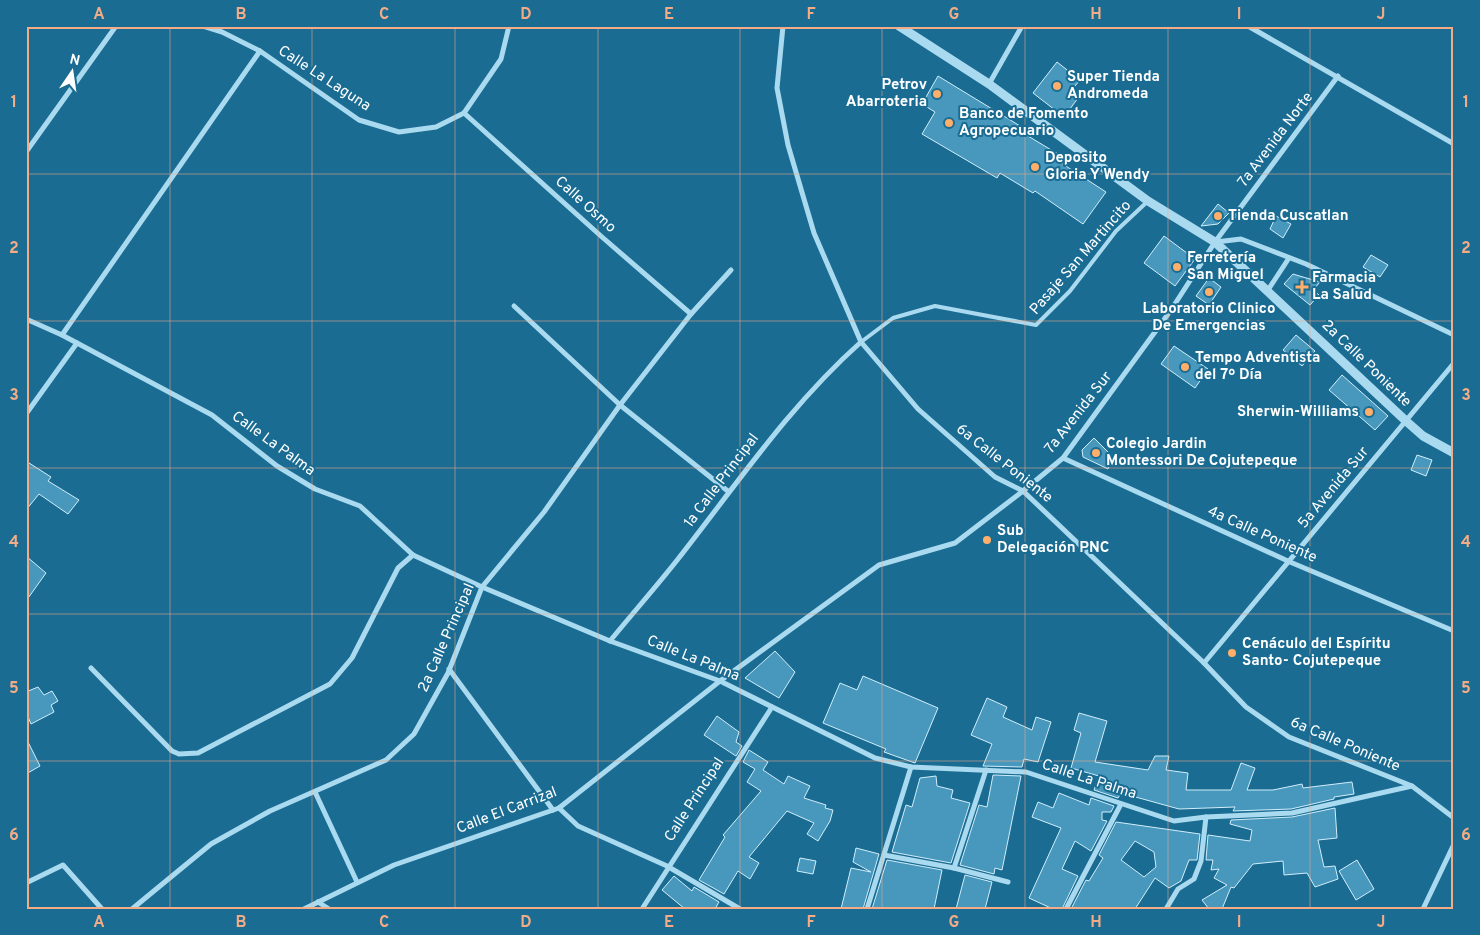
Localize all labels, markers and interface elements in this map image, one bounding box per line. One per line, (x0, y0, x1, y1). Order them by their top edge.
text: A (93, 5, 105, 25)
text: B (235, 5, 247, 25)
text: C (379, 5, 389, 25)
text: D (520, 5, 532, 25)
text: E (664, 5, 674, 25)
text: F (806, 5, 816, 25)
text: G (949, 5, 959, 25)
text: H (1090, 5, 1102, 25)
text: I (1237, 5, 1241, 25)
text: J (1377, 5, 1385, 25)
street label: Calle La Laguna (274, 42, 374, 116)
north arrow (48, 48, 98, 98)
text: N (68, 51, 81, 70)
place label: Super Tienda Andromeda (1067, 68, 1160, 104)
place label: Petrov Abarroteria (846, 76, 927, 112)
marker: Super Tienda Andromeda (1051, 80, 1063, 92)
marker: Petrov Abarroteria (931, 88, 943, 100)
street label: 7a Avenida Norte (1234, 89, 1318, 191)
text: 1 (11, 93, 17, 113)
text: 1 (1463, 93, 1469, 113)
place label: Banco de Fomento Agropecuario (959, 105, 1088, 141)
marker: Banco de Fomento Agropecuario (943, 117, 955, 129)
place label: Deposito Gloria Y Wendy (1045, 149, 1150, 185)
marker: Deposito Gloria Y Wendy (1029, 161, 1041, 173)
street label: Calle Osmo (550, 173, 620, 237)
street label: Pasaje San Martincito (1026, 197, 1136, 319)
place label: Tienda Cuscatlan (1228, 207, 1349, 226)
marker: Tienda Cuscatlan (1212, 210, 1224, 222)
text: 2 (9, 239, 19, 259)
text: 2 (1461, 239, 1471, 259)
place label: Ferretería San Miguel (1187, 249, 1264, 285)
marker: Ferretería San Miguel (1171, 261, 1183, 273)
place label: Farmacia La Salud (1312, 269, 1376, 305)
marker: Farmacia La Salud (1296, 281, 1308, 293)
marker: Laboratorio Clinico De Emergencias (1203, 286, 1215, 298)
place label: Laboratorio Clinico De Emergencias (1143, 300, 1275, 336)
street label: 2a Calle Poniente (1317, 316, 1415, 412)
place label: Tempo Adventista del 7º Día (1195, 349, 1320, 385)
marker: Tempo Adventista del 7º Día (1179, 361, 1191, 373)
street label: 7a Avenida Sur (1041, 368, 1117, 458)
text: 3 (9, 386, 19, 406)
text: 3 (1461, 386, 1471, 406)
place label: Sherwin-Williams (1237, 403, 1359, 422)
marker: Sherwin-Williams (1363, 406, 1375, 418)
street label: Calle La Palma (228, 407, 318, 481)
street label: 6a Calle Poniente (952, 420, 1056, 508)
street label: 1a Calle Principal (680, 430, 764, 532)
place label: Colegio Jardin Montessori De Cojutepeque (1106, 435, 1297, 471)
street label: 5a Avenida Sur (1294, 443, 1374, 533)
marker: Colegio Jardin Montessori De Cojutepeque (1090, 447, 1102, 459)
street label: 4a Calle Poniente (1204, 502, 1320, 568)
place label: Sub Delegación PNC (997, 522, 1109, 558)
text: 4 (9, 533, 19, 553)
text: 4 (1461, 533, 1471, 553)
marker: Sub Delegación PNC (981, 534, 993, 546)
street label: 2a Calle Principal (414, 581, 480, 695)
street label: Calle La Palma (644, 632, 742, 686)
place label: Cenáculo del Espíritu Santo- Cojutepeque (1242, 635, 1391, 671)
marker: Cenáculo del Espíritu Santo- Cojutepeque (1226, 647, 1238, 659)
text: 5 (9, 679, 19, 699)
text: 5 (1461, 679, 1471, 699)
street label: 6a Calle Poniente (1287, 713, 1403, 777)
street label: Calle Principal (661, 754, 729, 846)
street label: Calle La Palma (1039, 756, 1139, 804)
street label: Calle El Carrizal (454, 783, 560, 839)
text: 6 (9, 826, 19, 846)
text: 6 (1461, 826, 1471, 846)
text: A (93, 913, 105, 933)
text: B (235, 913, 247, 933)
text: C (379, 913, 389, 933)
text: D (520, 913, 532, 933)
text: E (664, 913, 674, 933)
text: F (806, 913, 816, 933)
text: G (949, 913, 959, 933)
text: H (1090, 913, 1102, 933)
text: I (1237, 913, 1241, 933)
text: J (1377, 913, 1385, 933)

